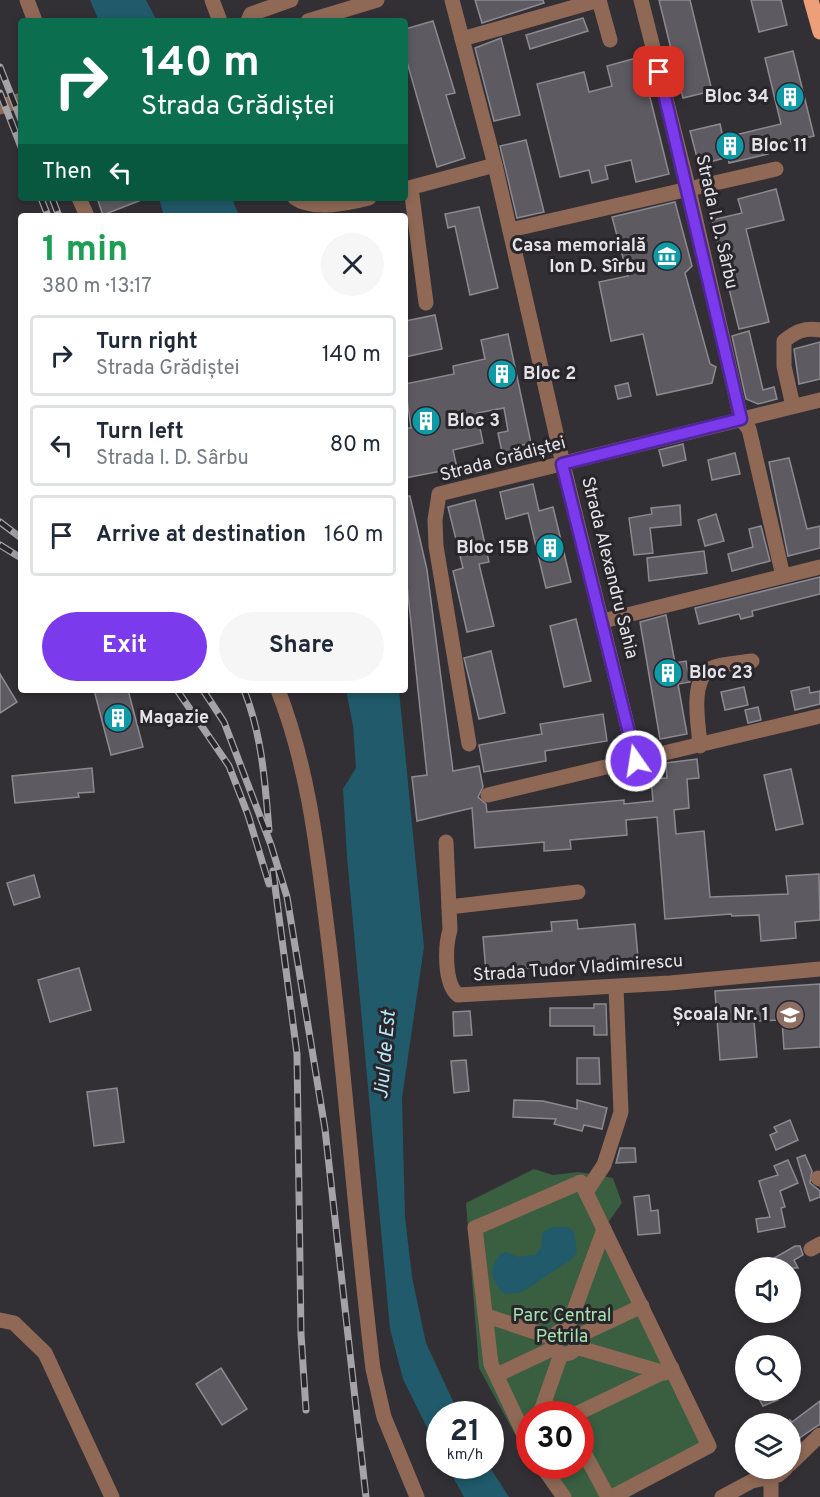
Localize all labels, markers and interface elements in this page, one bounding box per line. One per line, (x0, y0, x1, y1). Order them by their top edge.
text: 140 m (141, 38, 260, 91)
icon: right (42, 42, 120, 120)
pin (633, 46, 684, 97)
icon: arrive (642, 55, 675, 88)
building icon: Bloc 34 (774, 81, 806, 113)
place label: Bloc 34 (704, 86, 769, 109)
text: Strada Grădiștei (141, 90, 335, 124)
building icon: Bloc 11 (714, 130, 746, 162)
place label: Bloc 11 (751, 135, 808, 158)
street label: Strada I. D. Sârbu (689, 152, 743, 292)
icon: left (104, 156, 137, 189)
text: Then (42, 159, 92, 186)
text: 1 min (42, 228, 128, 274)
button: close (321, 233, 384, 296)
place label: Casa memorială Ion D. Sîrbu (512, 235, 646, 279)
museum icon: Casa memorială Ion D. Sîrbu (651, 240, 683, 272)
text: 380 m · 13:17 (42, 274, 152, 300)
text: Turn right (96, 329, 198, 356)
icon: right (45, 339, 78, 372)
text: 140 m (322, 342, 381, 369)
text: Strada Grădiștei (96, 356, 240, 382)
building icon: Bloc 2 (486, 358, 518, 390)
place label: Bloc 2 (523, 363, 576, 386)
building icon: Bloc 3 (410, 405, 442, 437)
place label: Bloc 3 (447, 410, 500, 433)
text: Turn left (96, 419, 184, 446)
icon: left (45, 429, 78, 462)
text: 80 m (330, 432, 381, 459)
street label: Strada Grădiștei (438, 432, 568, 488)
text: Strada I. D. Sârbu (96, 446, 249, 472)
street label: Strada Alexandru Sahia (575, 475, 643, 661)
icon: arrive (45, 519, 78, 552)
text: Arrive at destination (96, 522, 306, 549)
text: 160 m (324, 522, 383, 549)
building icon: Bloc 15B (534, 532, 566, 564)
place label: Bloc 15B (456, 537, 529, 560)
button: Exit (42, 612, 207, 681)
button: Share (219, 612, 384, 681)
building icon: Bloc 23 (652, 657, 684, 689)
place label: Bloc 23 (689, 662, 753, 685)
building icon: Magazie (102, 702, 134, 734)
place label: Magazie (139, 707, 209, 730)
position arrow (604, 729, 668, 793)
street label: Strada Tudor Vladimirescu (472, 950, 684, 988)
school or university icon: Școala Nr. 1 (774, 999, 806, 1031)
place label: Școala Nr. 1 (673, 1004, 769, 1027)
water label: Jiul de Est (369, 1009, 403, 1100)
map controls (735, 1257, 801, 1479)
button: sound (735, 1257, 801, 1323)
park label: Parc Central Petrila (513, 1305, 611, 1349)
button: search (735, 1335, 801, 1401)
speed limit sign: 30 (516, 1401, 594, 1479)
button: layers (735, 1413, 801, 1479)
text: 21 (450, 1414, 480, 1451)
text: km/h (447, 1446, 483, 1465)

